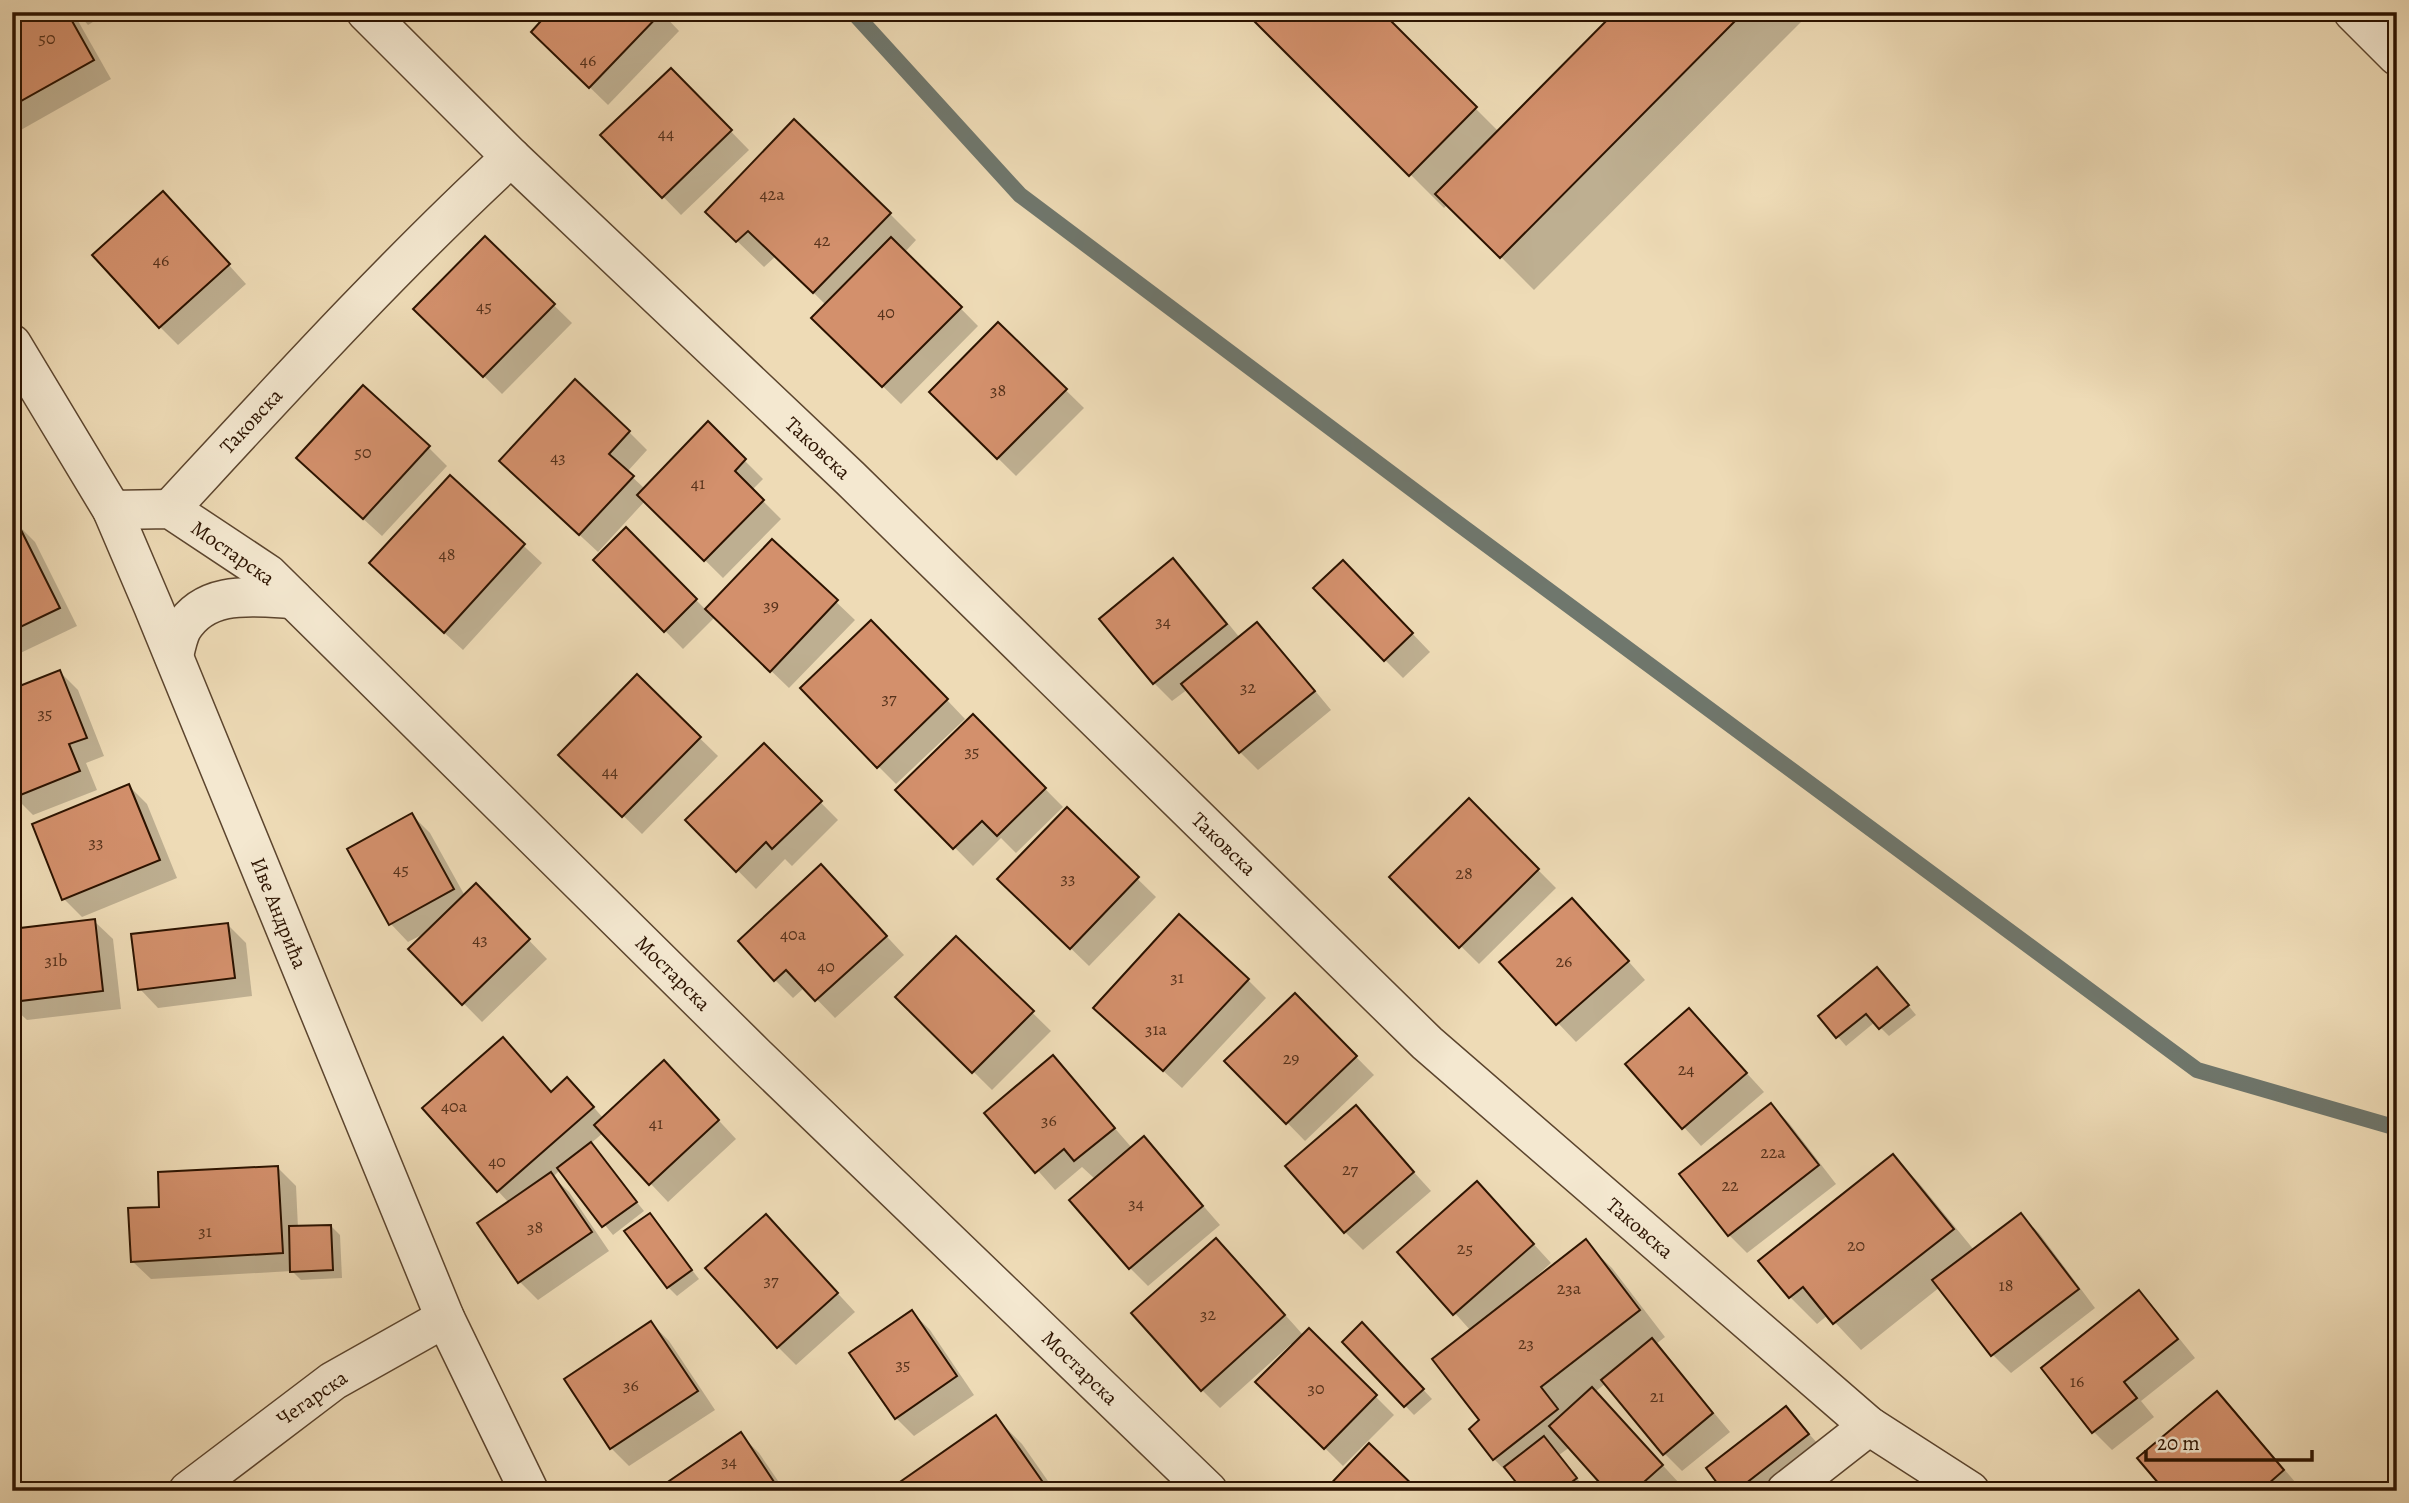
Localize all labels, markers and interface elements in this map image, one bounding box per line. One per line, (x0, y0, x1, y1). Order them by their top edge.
house number: 50 (38, 26, 56, 50)
house number: 46 (580, 48, 596, 72)
house number: 44 (658, 121, 674, 145)
house number: 42a (759, 182, 785, 206)
house number: 42 (814, 228, 831, 252)
house number: 46 (153, 248, 169, 272)
house number: 45 (476, 294, 492, 318)
house number: 40 (877, 300, 895, 324)
house number: 38 (990, 378, 1006, 402)
street label: Таковска (213, 382, 289, 460)
street label: Таковска (779, 410, 857, 486)
house number: 50 (354, 440, 372, 464)
house number: 43 (550, 445, 566, 469)
house number: 41 (691, 471, 705, 495)
street label: Мостарска (185, 514, 281, 592)
house number: 48 (439, 542, 455, 566)
house number: 39 (763, 593, 779, 617)
house number: 34 (1155, 609, 1171, 633)
house number: 32 (1240, 675, 1256, 699)
house number: 37 (881, 686, 897, 710)
house number: 35 (37, 701, 53, 725)
house number: 35 (964, 739, 980, 763)
house number: 44 (602, 759, 618, 783)
street label: Таковска (1185, 806, 1263, 882)
house number: 33 (89, 830, 103, 854)
street label: Иве Андрића (244, 853, 314, 973)
house number: 45 (393, 857, 409, 881)
house number: 28 (1455, 861, 1473, 885)
house number: 33 (1061, 866, 1075, 890)
house number: 40a (780, 922, 807, 946)
house number: 43 (472, 927, 488, 951)
street label: Мостарска (629, 929, 717, 1017)
house number: 31b (45, 948, 67, 972)
house number: 26 (1556, 949, 1572, 973)
house number: 40 (817, 954, 835, 978)
house number: 31 (1170, 965, 1184, 989)
house number: 31a (1145, 1017, 1168, 1041)
house number: 29 (1283, 1046, 1299, 1070)
house number: 24 (1678, 1057, 1694, 1081)
house number: 40a (441, 1094, 468, 1118)
house number: 36 (1041, 1108, 1057, 1132)
house number: 41 (649, 1111, 663, 1135)
house number: 22a (1760, 1140, 1786, 1164)
house number: 40 (488, 1149, 506, 1173)
house number: 27 (1342, 1157, 1358, 1181)
house number: 22 (1721, 1173, 1739, 1197)
house number: 34 (1128, 1191, 1144, 1215)
street label: Таковска (1600, 1191, 1680, 1265)
house number: 38 (527, 1215, 543, 1239)
house number: 31 (198, 1219, 212, 1243)
house number: 20 (1847, 1233, 1865, 1257)
house number: 25 (1457, 1236, 1473, 1260)
house number: 37 (763, 1268, 779, 1292)
house number: 18 (1999, 1273, 2013, 1297)
house number: 23a (1557, 1276, 1582, 1300)
house number: 32 (1200, 1302, 1216, 1326)
street label: Мостарска (1036, 1324, 1125, 1412)
house number: 23 (1518, 1331, 1534, 1355)
house number: 35 (895, 1352, 911, 1376)
street label: Чегарска (271, 1363, 353, 1433)
house number: 16 (2070, 1369, 2084, 1393)
house number: 36 (623, 1373, 639, 1397)
house number: 30 (1307, 1376, 1325, 1400)
house number: 21 (1650, 1384, 1664, 1408)
scale bar (2146, 1419, 2313, 1463)
text: 20 m (2157, 1429, 2200, 1457)
house number: 34 (721, 1449, 737, 1473)

